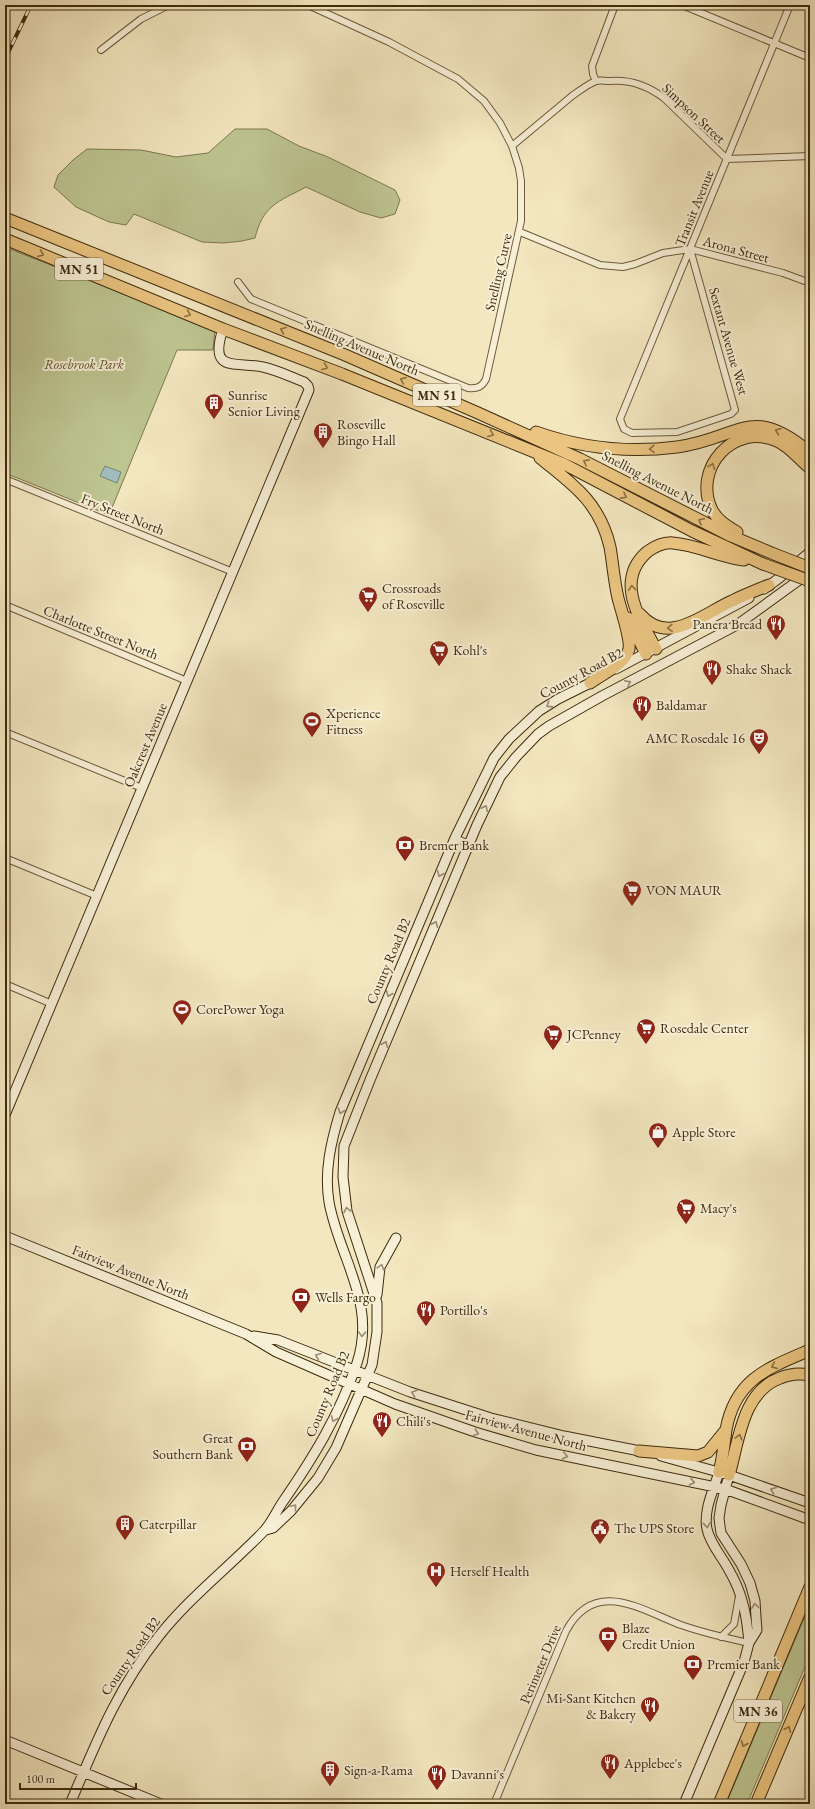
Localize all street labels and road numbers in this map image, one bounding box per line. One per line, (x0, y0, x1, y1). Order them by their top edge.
street label: Simpson Street (658, 79, 730, 147)
street label: Transit Avenue (670, 167, 718, 249)
street label: Snelling Curve (480, 231, 516, 313)
street label: Arona Street (700, 231, 772, 267)
road number: MN 51 (55, 258, 103, 280)
street label: Sextant Avenue West (705, 285, 753, 397)
street label: Snelling Avenue North (302, 315, 422, 379)
road number: MN 51 (413, 384, 461, 406)
street label: Snelling Avenue North (599, 446, 717, 518)
street label: Fry Street North (79, 489, 167, 539)
street label: Charlotte Street North (41, 601, 161, 663)
street label: County Road B2 (536, 643, 626, 703)
street label: Oakcrest Avenue (119, 699, 171, 790)
street label: County Road B2 (362, 915, 414, 1007)
street label: Fairview Avenue North (70, 1240, 192, 1304)
street label: County Road B2 (301, 1348, 353, 1440)
street label: Fairview Avenue North (463, 1405, 589, 1455)
street label: County Road B2 (96, 1613, 164, 1699)
street label: Perimeter Drive (515, 1621, 565, 1706)
road number: MN 36 (734, 1700, 782, 1722)

